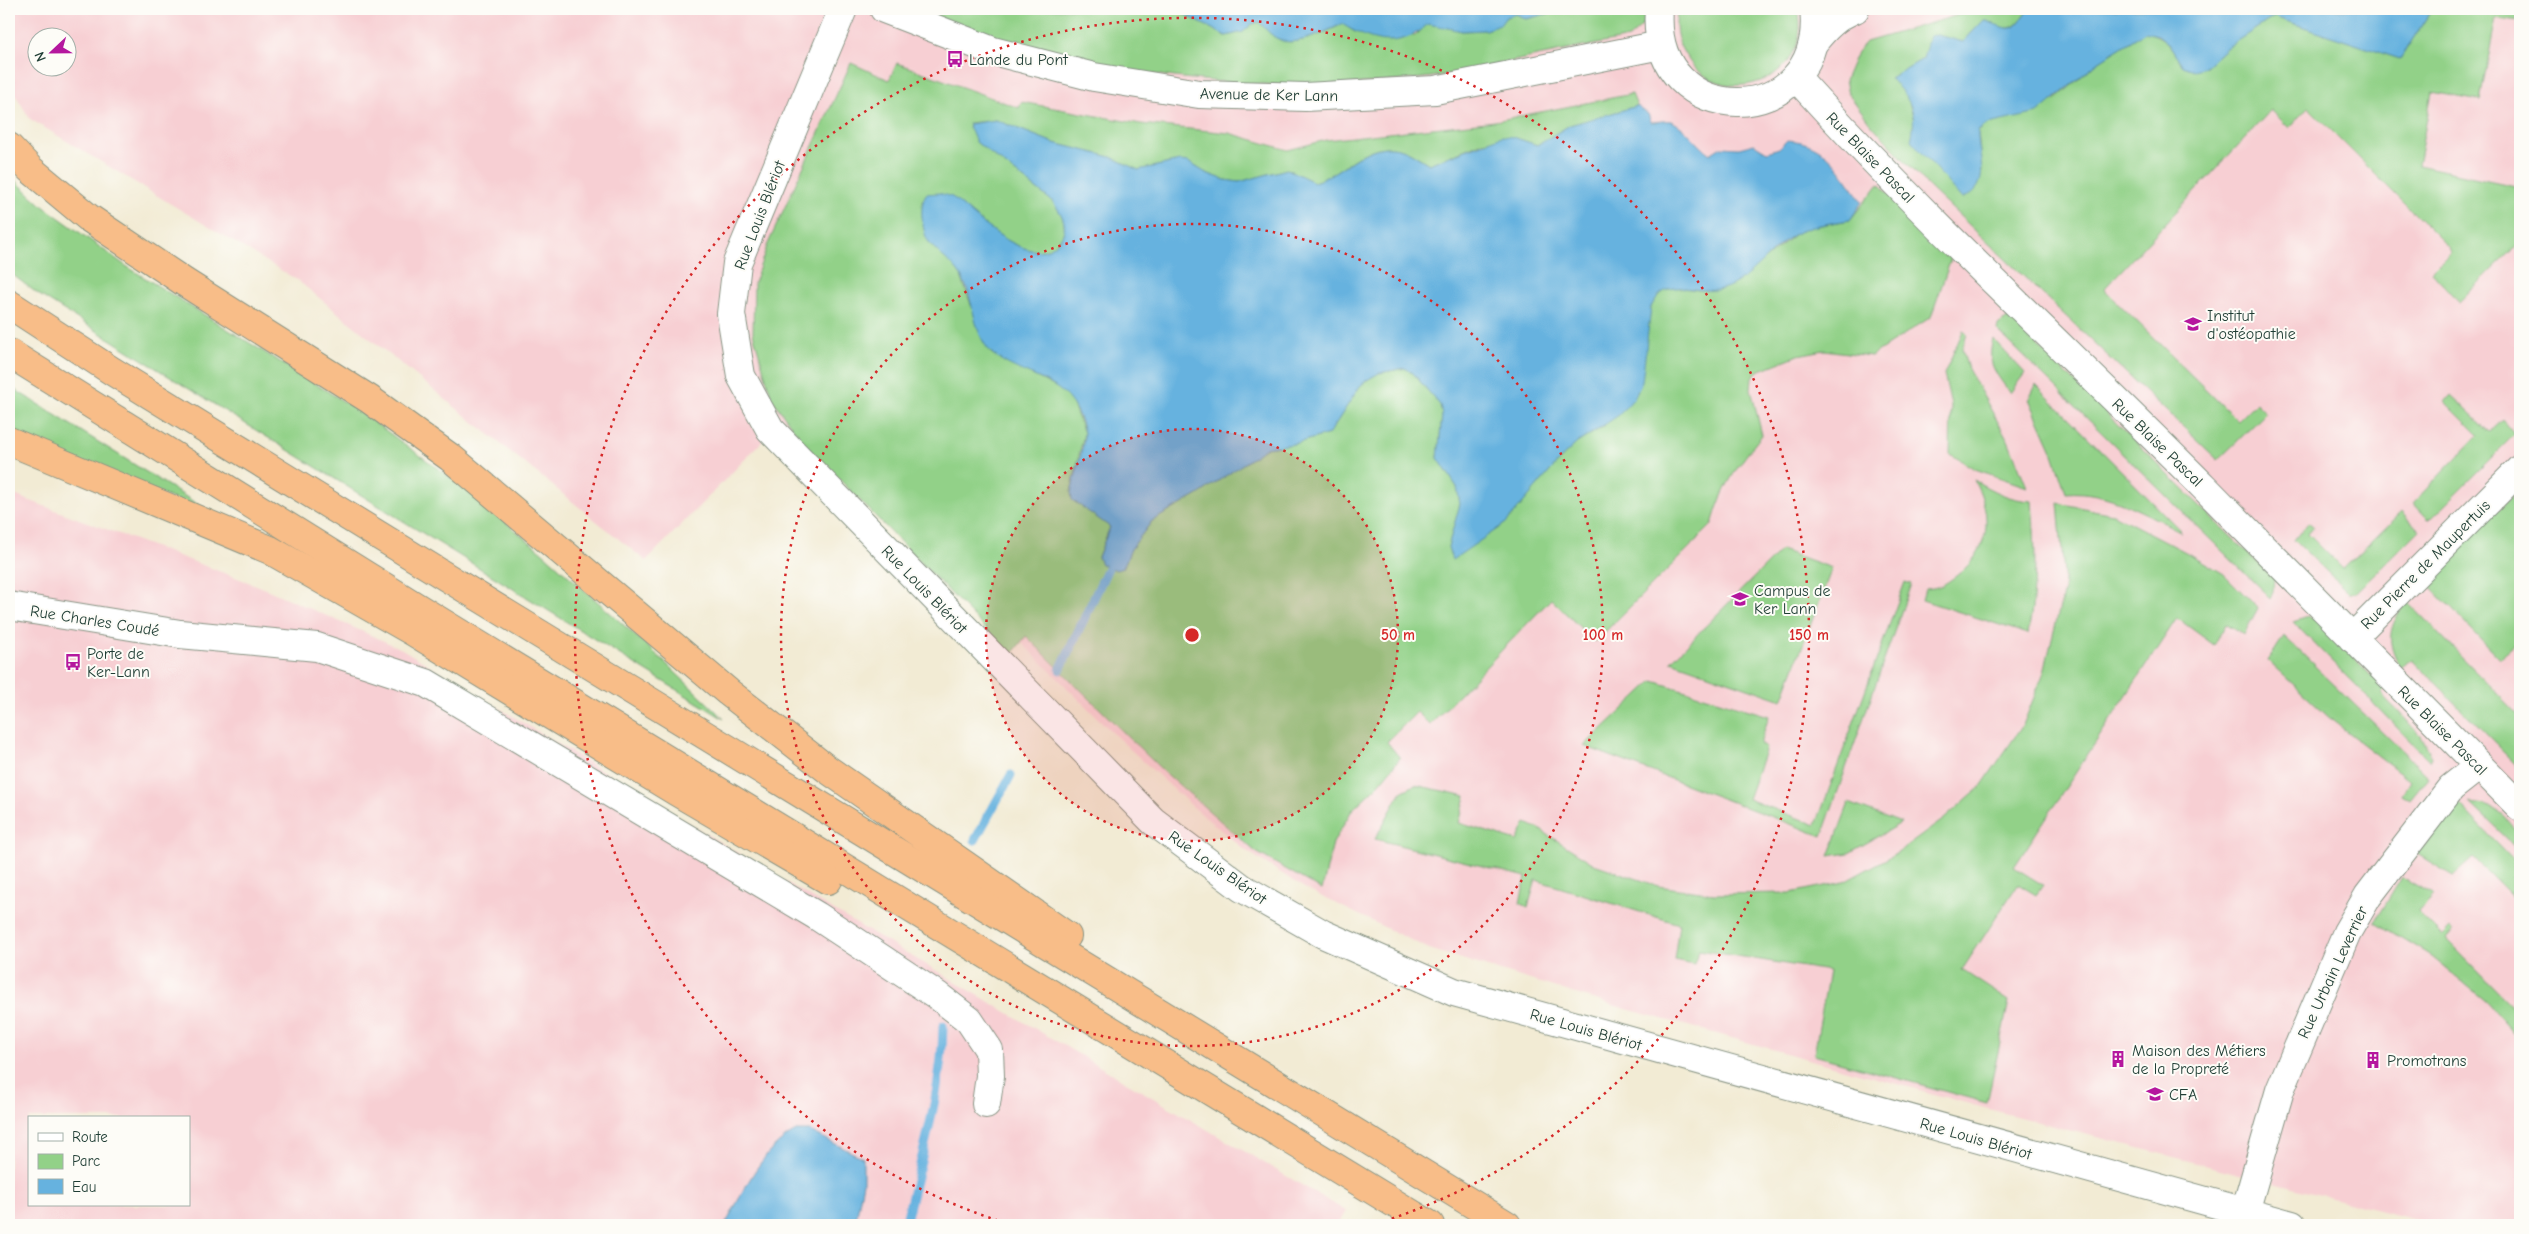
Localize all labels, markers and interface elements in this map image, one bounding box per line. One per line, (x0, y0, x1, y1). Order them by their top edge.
north arrow (28, 28, 78, 78)
text: N (31, 49, 50, 64)
bus stop icon: Lande du Pont (945, 49, 965, 69)
place label: Lande du Pont (969, 51, 1068, 69)
street label: Avenue de Ker Lann (1200, 85, 1338, 105)
street label: Rue Blaise Pascal (1822, 109, 1918, 207)
street label: Rue Louis Blériot (731, 158, 789, 272)
place label: Institut d'ostéopathie (2207, 307, 2296, 343)
school or university icon: Institut d'ostéopathie (2183, 314, 2203, 334)
street label: Rue Blaise Pascal (2108, 395, 2206, 491)
street label: Rue Pierre de Maupertuis (2357, 496, 2494, 633)
street label: Rue Louis Blériot (878, 542, 971, 638)
place label: Campus de Ker Lann (1754, 582, 1830, 618)
school or university icon: Campus de Ker Lann (1730, 589, 1750, 609)
street label: Rue Charles Coudé (29, 602, 161, 640)
centre of rings (1183, 626, 1201, 644)
text: 50 m (1381, 626, 1415, 644)
text: 100 m (1583, 626, 1623, 644)
text: 150 m (1789, 626, 1829, 644)
place label: Porte de Ker-Lann (87, 645, 150, 681)
bus stop icon: Porte de Ker-Lann (63, 652, 83, 672)
street label: Rue Blaise Pascal (2394, 682, 2491, 779)
street label: Rue Louis Blériot (1165, 827, 1270, 909)
street label: Rue Urbain Leverrier (2294, 903, 2372, 1041)
street label: Rue Louis Blériot (1528, 1005, 1644, 1055)
place label: Maison des Métiers de la Propreté (2132, 1042, 2266, 1078)
building icon: Maison des Métiers de la Propreté (2108, 1049, 2128, 1069)
building icon: Promotrans (2363, 1050, 2383, 1070)
place label: Promotrans (2387, 1052, 2467, 1070)
school or university icon: CFA (2145, 1084, 2165, 1104)
place label: CFA (2169, 1086, 2197, 1104)
street label: Rue Louis Blériot (1918, 1114, 2034, 1164)
legend (28, 1116, 190, 1206)
text: Route (72, 1128, 108, 1146)
text: Parc (72, 1152, 100, 1170)
text: Eau (72, 1178, 96, 1196)

